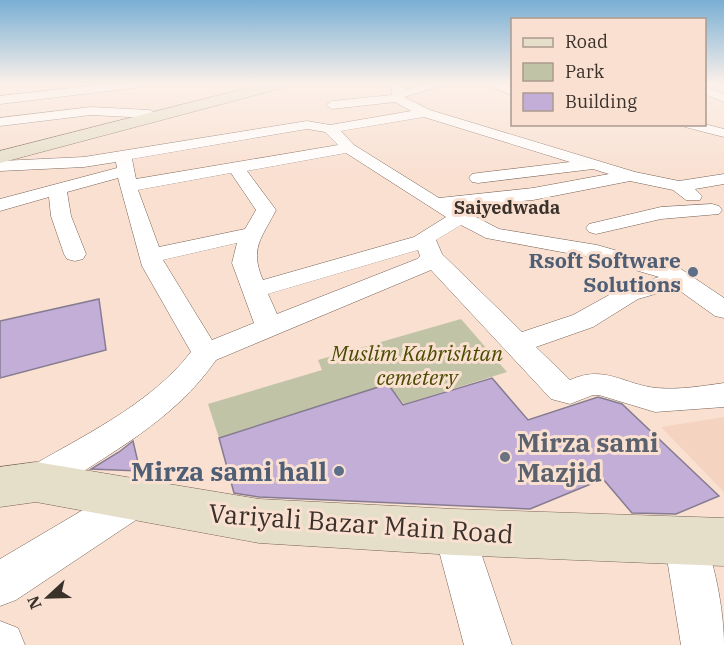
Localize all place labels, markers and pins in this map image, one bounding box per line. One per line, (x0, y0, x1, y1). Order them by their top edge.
place label: Rsoft Software Solutions (529, 246, 681, 298)
marker: Rsoft Software Solutions (686, 265, 700, 279)
place label: Mirza sami Mazjid (517, 425, 659, 489)
marker: Mirza sami Mazjid (498, 450, 512, 464)
place label: Mirza sami hall (131, 454, 327, 488)
marker: Mirza sami hall (332, 464, 346, 478)

